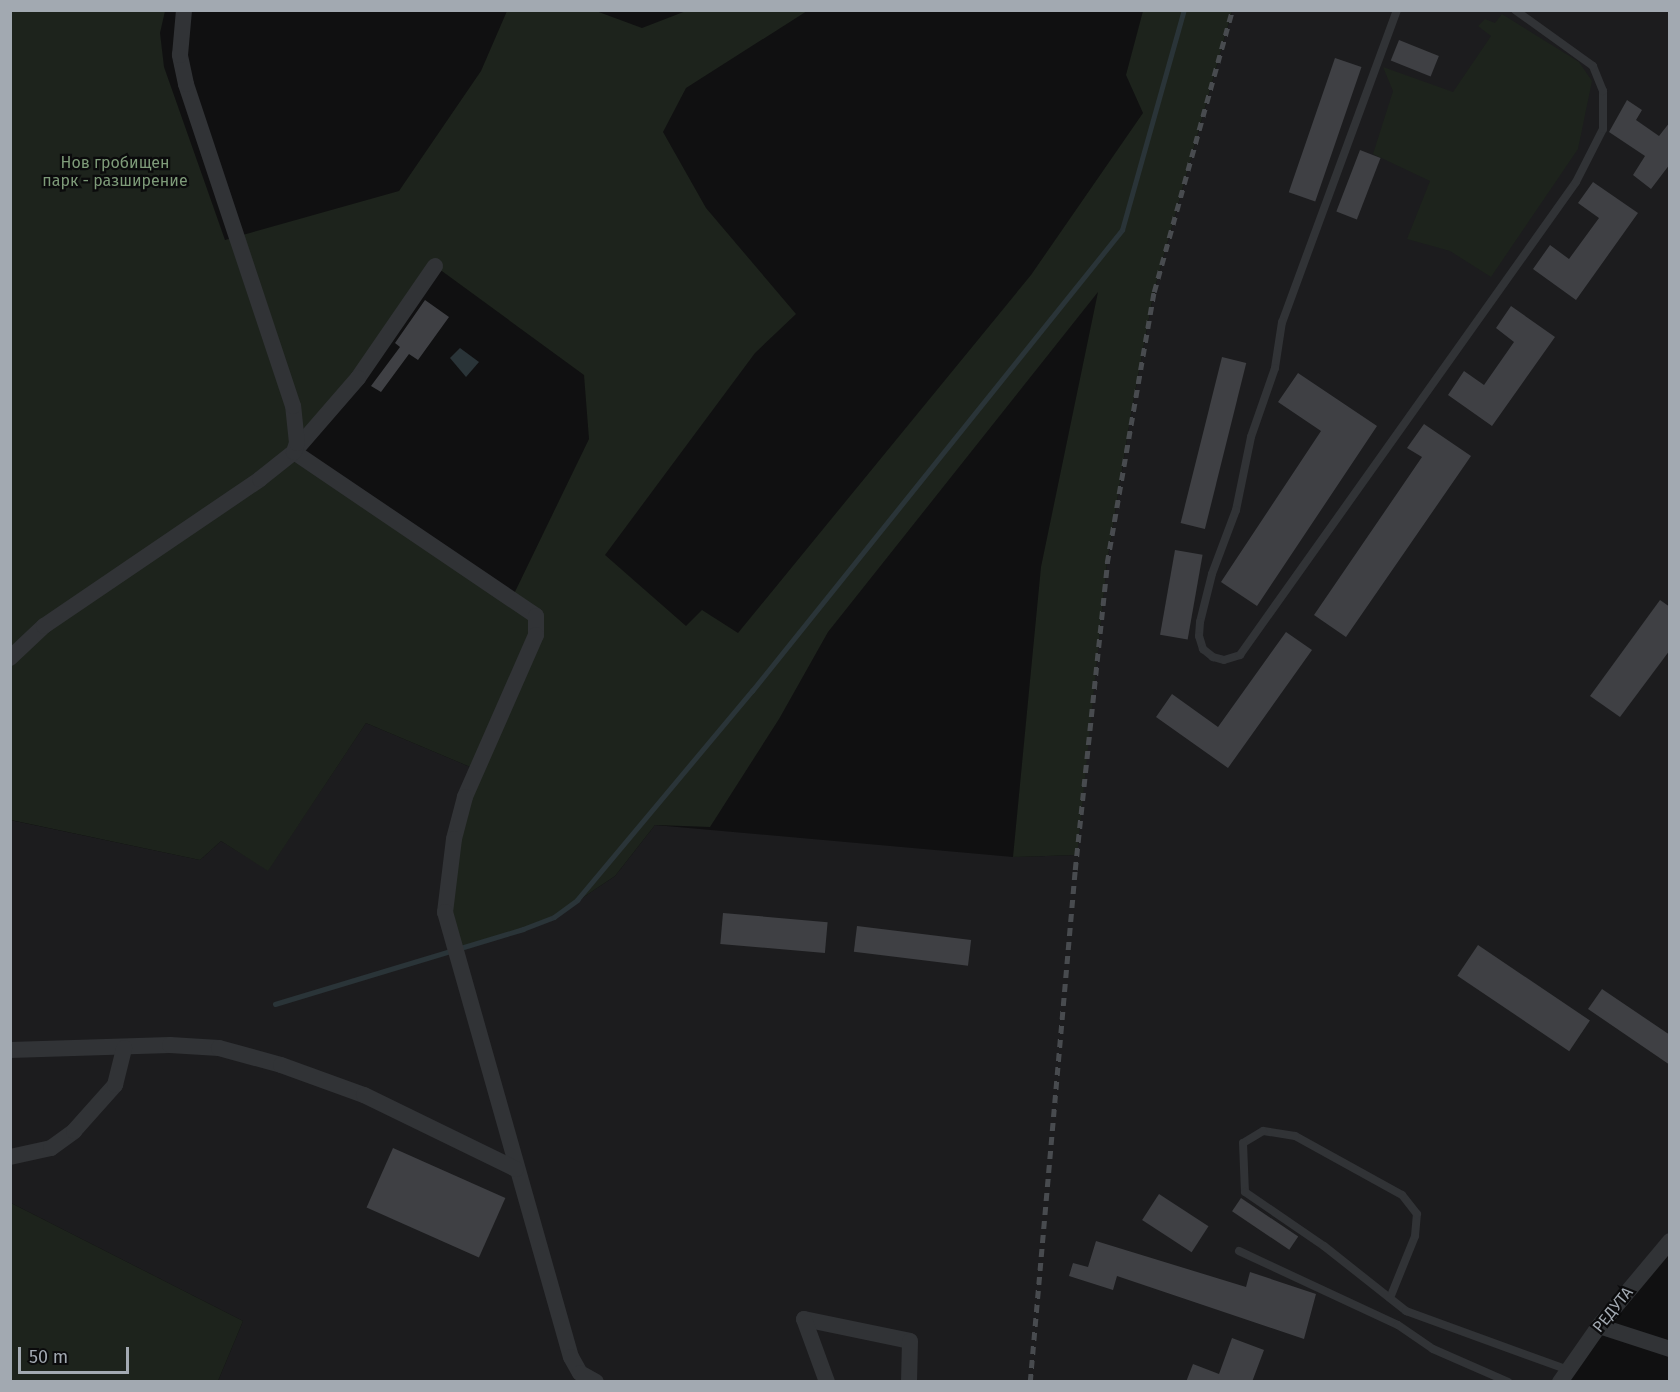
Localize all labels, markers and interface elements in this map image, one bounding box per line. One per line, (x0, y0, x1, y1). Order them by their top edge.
park label: Нов гробищен парк - разширение (42, 153, 188, 191)
street label: РЕДУТА (1589, 1283, 1637, 1337)
scale bar (21, 1335, 132, 1373)
text: 50 m (29, 1346, 68, 1368)

